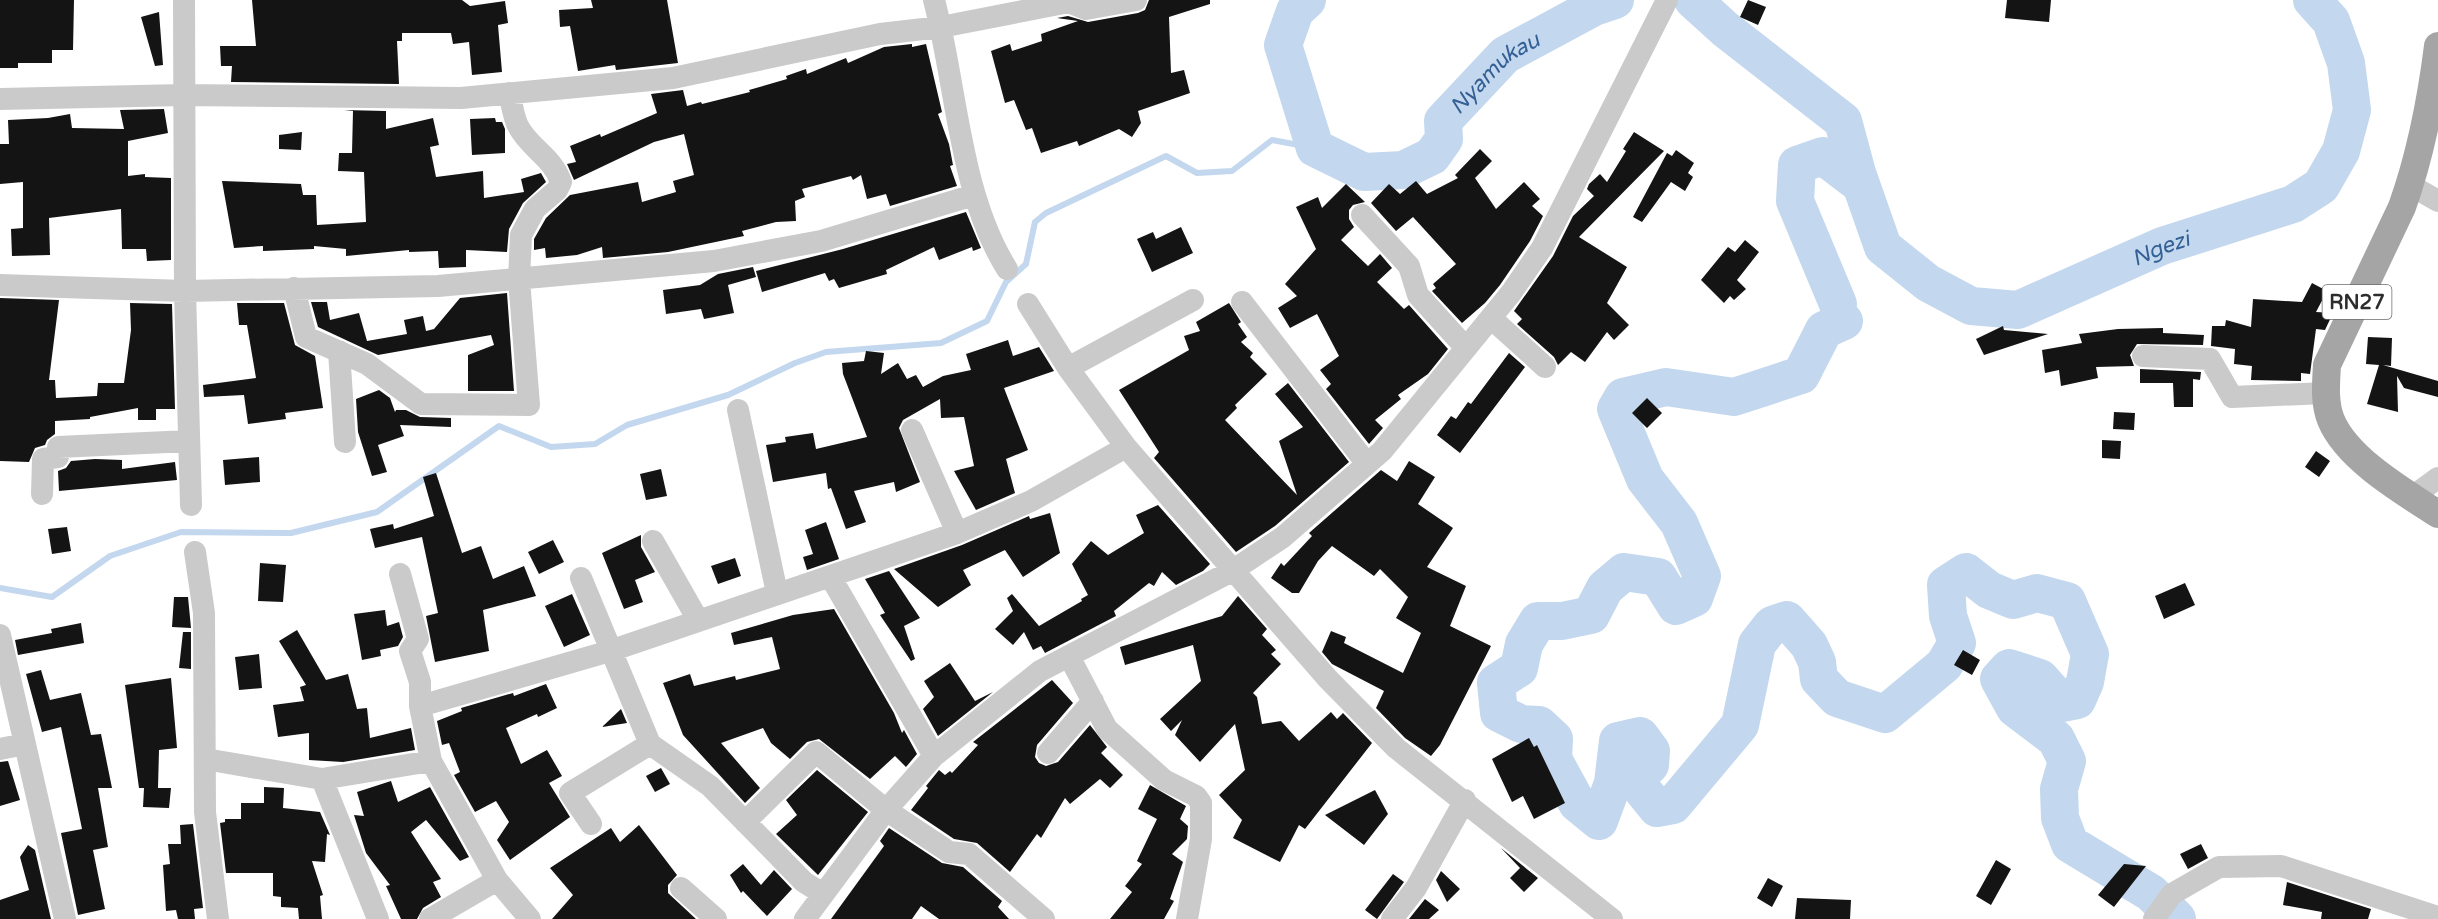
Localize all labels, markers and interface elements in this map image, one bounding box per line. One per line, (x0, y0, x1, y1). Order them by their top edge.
water label: Nyamukau (1444, 26, 1545, 120)
water label: Ngezi (2128, 225, 2195, 272)
road number: RN27 (2322, 285, 2392, 319)

